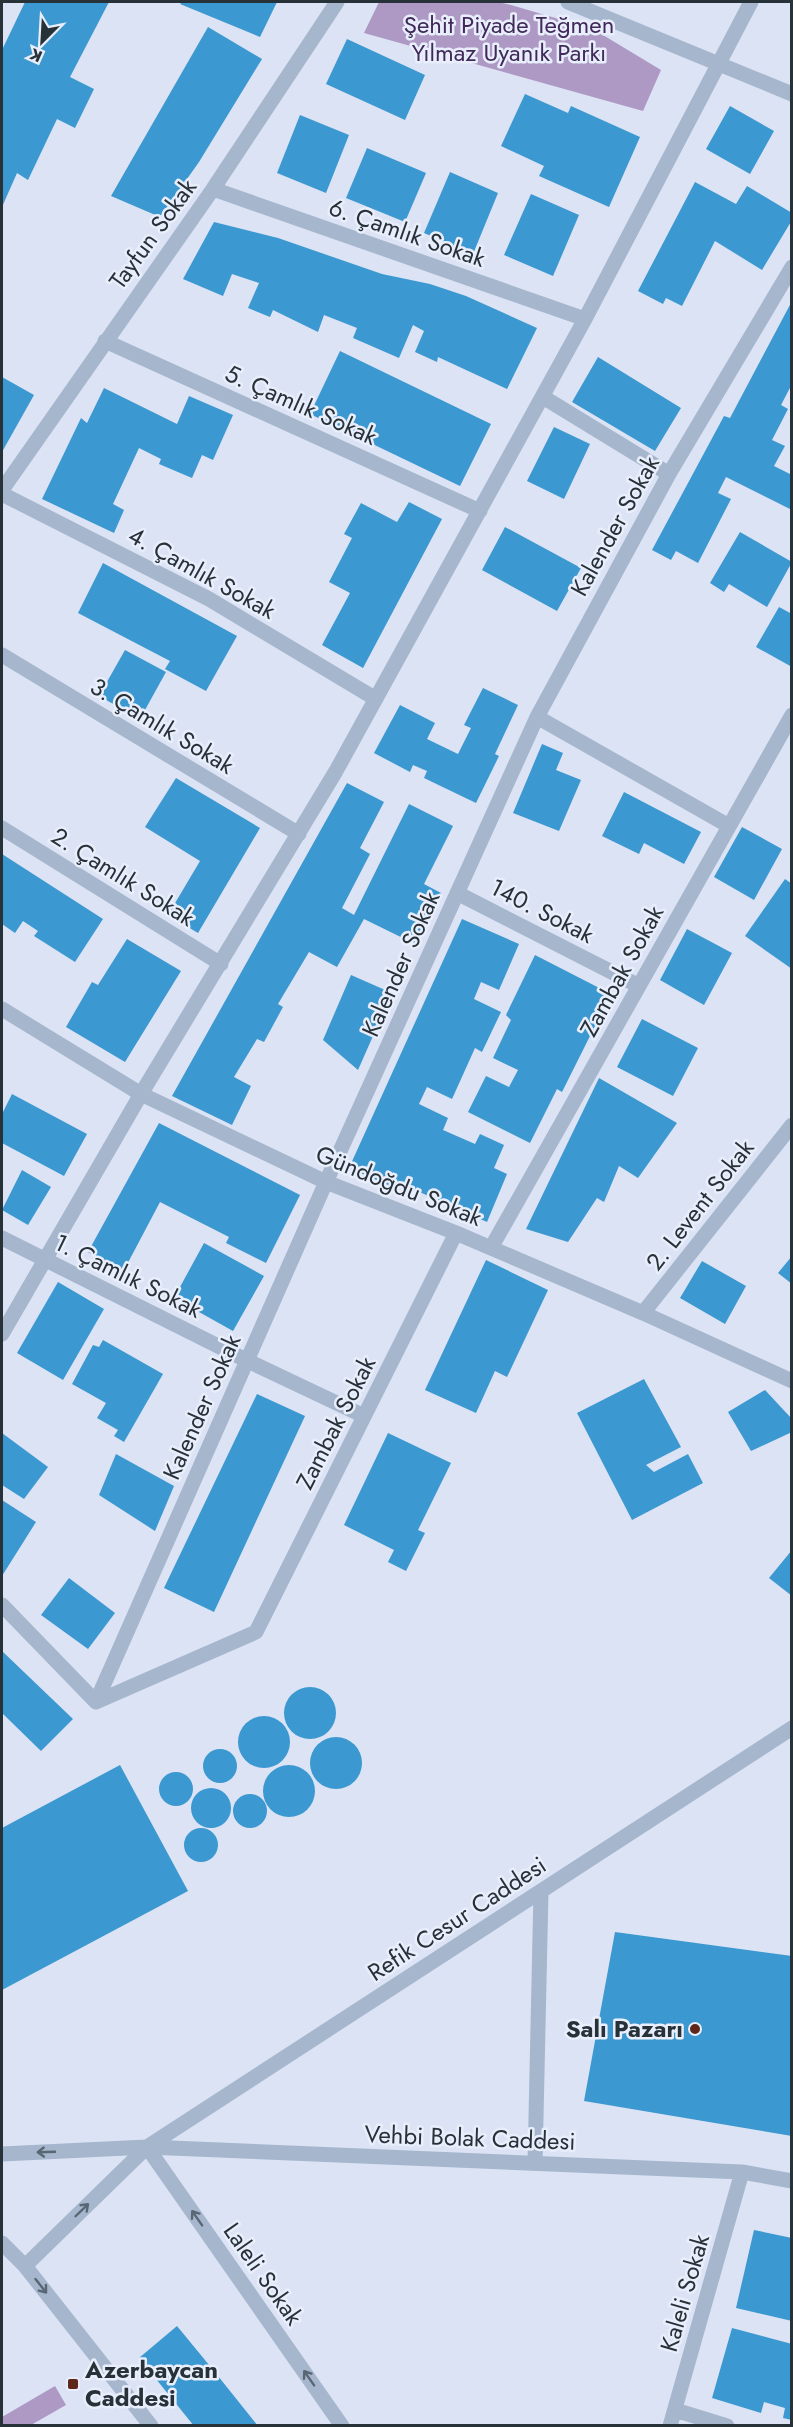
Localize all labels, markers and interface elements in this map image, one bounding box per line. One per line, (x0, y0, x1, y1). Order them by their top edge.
park label: Şehit Piyade Teğmen Yılmaz Uyanık Parkı (404, 7, 614, 70)
north arrow (12, 12, 72, 72)
text: K (26, 42, 46, 68)
street label: Tayfun Sokak (101, 171, 205, 296)
street label: 6. Çamlık Sokak (324, 189, 491, 276)
street label: 5. Çamlık Sokak (220, 355, 383, 454)
street label: Kalender Sokak (561, 449, 668, 602)
street label: 4. Çamlık Sokak (122, 518, 283, 628)
street label: 3. Çamlık Sokak (84, 669, 241, 783)
street label: 2. Çamlık Sokak (45, 818, 202, 935)
street label: 140. Sokak (484, 869, 601, 952)
street label: Kalender Sokak (353, 885, 448, 1042)
street label: Zambak Sokak (571, 898, 672, 1043)
street label: 2. Levent Sokak (637, 1131, 762, 1278)
street label: Gündoğdu Sokak (311, 1136, 488, 1235)
street label: 1. Çamlık Sokak (48, 1225, 208, 1327)
street label: Kalender Sokak (154, 1328, 249, 1485)
street label: Zambak Sokak (287, 1350, 384, 1495)
street label: Refik Cesur Caddesi (360, 1848, 553, 1990)
place label: Salı Pazarı (566, 2011, 683, 2046)
marker: Salı Pazarı (688, 2022, 702, 2036)
street label: Vehbi Bolak Caddesi (364, 2116, 576, 2159)
one-way arrow (37, 2146, 57, 2157)
one-way arrow (74, 2203, 89, 2218)
one-way arrow (191, 2211, 203, 2227)
street label: Laleli Sokak (215, 2215, 312, 2332)
street label: Kaleli Sokak (651, 2230, 718, 2356)
one-way arrow (34, 2278, 47, 2294)
place label: Azerbaycan Caddesi (84, 2352, 218, 2415)
one-way arrow (303, 2370, 315, 2386)
marker: Azerbaycan Caddesi (66, 2377, 80, 2391)

